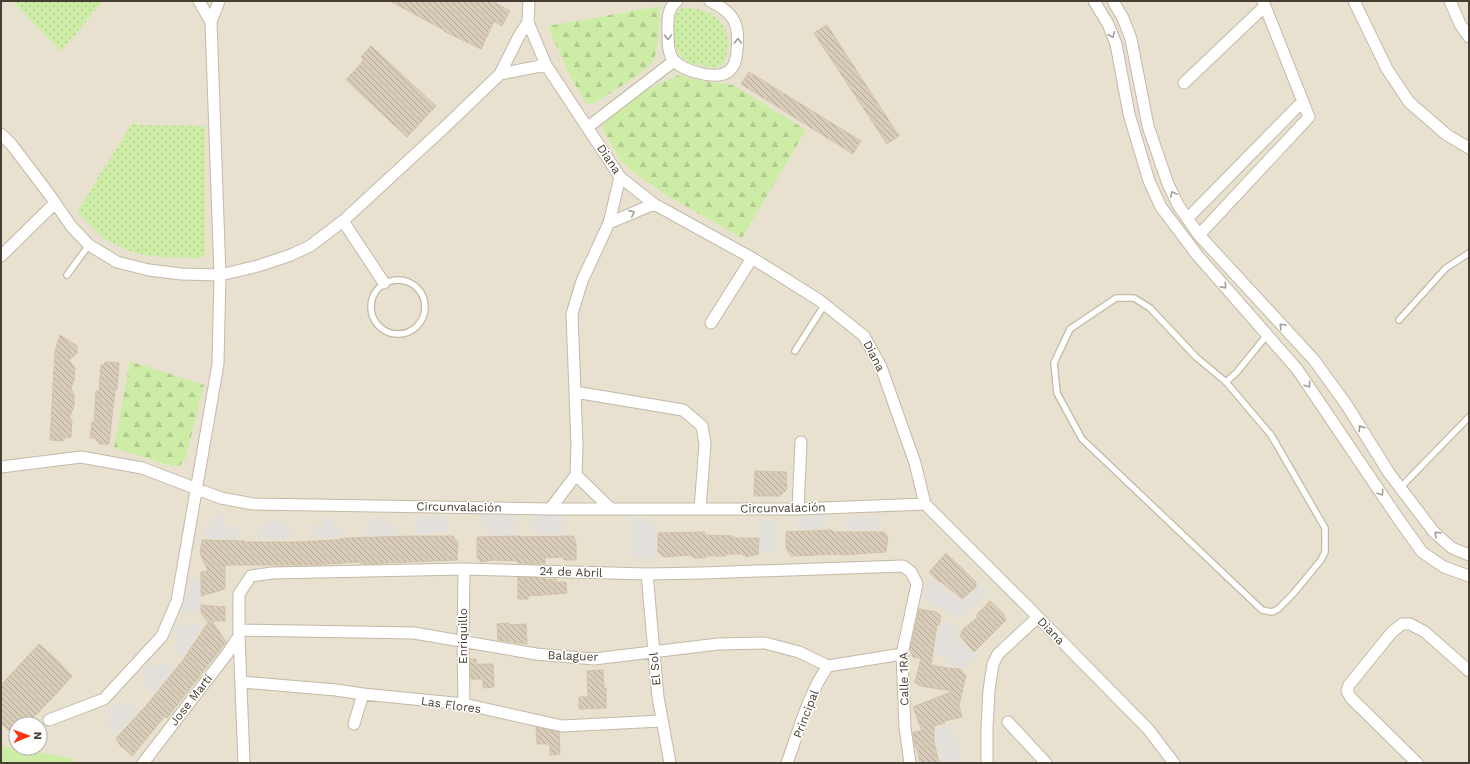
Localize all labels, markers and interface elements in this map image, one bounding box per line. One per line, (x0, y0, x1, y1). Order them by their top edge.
one-way arrow (1108, 32, 1116, 39)
one-way arrow (664, 34, 672, 40)
one-way arrow (734, 38, 742, 44)
street label: Diana (594, 141, 624, 177)
one-way arrow (1170, 191, 1178, 198)
one-way arrow (628, 210, 635, 218)
one-way arrow (1219, 281, 1227, 289)
one-way arrow (1279, 323, 1287, 331)
street label: Diana (860, 338, 888, 374)
one-way arrow (1303, 381, 1311, 388)
one-way arrow (1359, 426, 1366, 433)
one-way arrow (1376, 488, 1383, 495)
street label: Circunvalación (416, 499, 502, 515)
street label: Circunvalación (740, 500, 826, 516)
one-way arrow (1434, 531, 1442, 539)
street label: 24 de Abril (539, 564, 603, 580)
street label: Enriquillo (456, 608, 470, 664)
street label: Diana (1035, 614, 1068, 648)
street label: Balaguer (547, 648, 599, 664)
street label: El Sol (647, 651, 663, 686)
street label: Calle 1RA (897, 652, 911, 706)
street label: Jose Marti (167, 672, 215, 728)
street label: Principal (790, 688, 822, 740)
street label: Las Flores (420, 694, 482, 716)
north arrow (8, 716, 48, 756)
text: N (31, 732, 44, 740)

